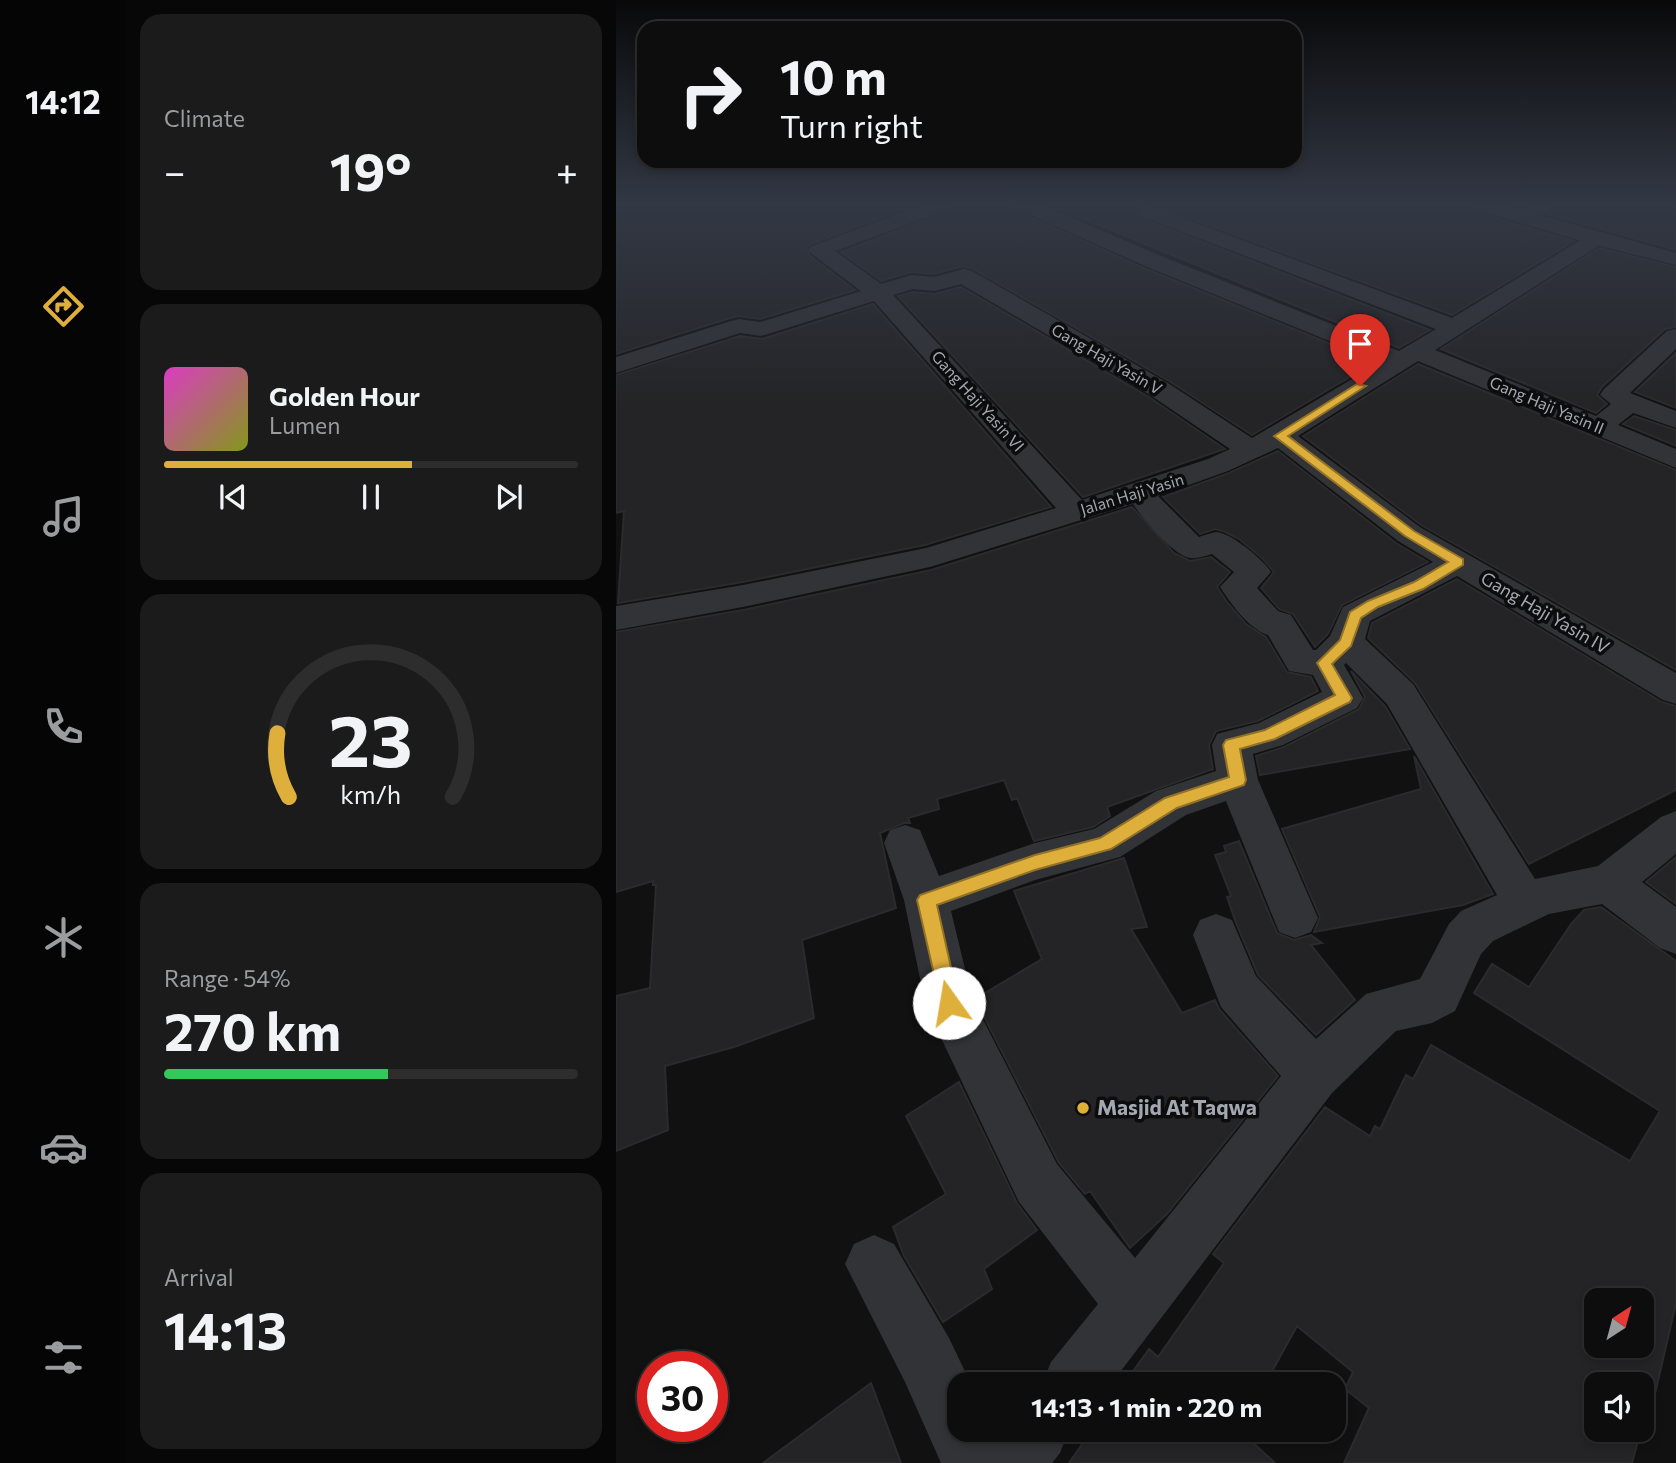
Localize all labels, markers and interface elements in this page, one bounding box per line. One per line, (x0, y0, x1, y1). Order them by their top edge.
text: 10 m (780, 45, 887, 105)
icon: right (665, 49, 756, 140)
text: 14:12 (25, 81, 101, 121)
text: Climate (164, 104, 245, 132)
text: Turn right (780, 105, 923, 145)
text: 19° (330, 138, 411, 202)
text: − (164, 147, 186, 194)
text: + (556, 147, 578, 194)
icon: directions (39, 282, 88, 331)
pin (1330, 314, 1390, 386)
street label: Gang Haji Yasin V (1049, 319, 1166, 398)
icon: arrive (1341, 325, 1379, 363)
street label: Gang Haji Yasin VI (928, 346, 1029, 455)
street label: Gang Haji Yasin II (1487, 372, 1607, 437)
text: Golden Hour (269, 380, 420, 411)
text: Lumen (269, 411, 340, 439)
street label: Jalan Haji Yasin (1078, 469, 1186, 518)
icon: previous (214, 478, 252, 516)
icon: pause (352, 478, 390, 516)
icon: next (490, 478, 528, 516)
icon: music (39, 492, 88, 541)
street label: Gang Haji Yasin IV (1477, 566, 1614, 658)
text: 23 (329, 694, 413, 783)
icon: phone (39, 702, 88, 751)
text: km/h (341, 779, 401, 809)
icon: climate (39, 913, 88, 962)
text: Range · 54% (164, 964, 290, 992)
position arrow (912, 966, 986, 1040)
text: 270 km (164, 998, 341, 1062)
place label: Masjid At Taqwa (1097, 1094, 1257, 1119)
marker: Masjid At Taqwa (1075, 1100, 1091, 1116)
icon: car (39, 1123, 88, 1172)
text: Arrival (164, 1263, 234, 1291)
north arrow (1584, 1288, 1654, 1358)
map controls (1584, 1288, 1654, 1442)
text: 14:13 (164, 1297, 287, 1361)
icon: filters (39, 1333, 88, 1382)
speed limit sign: 30 (637, 1351, 728, 1442)
button: sound (1584, 1372, 1654, 1442)
text: 14:13 · 1 min · 220 m (1031, 1391, 1262, 1422)

